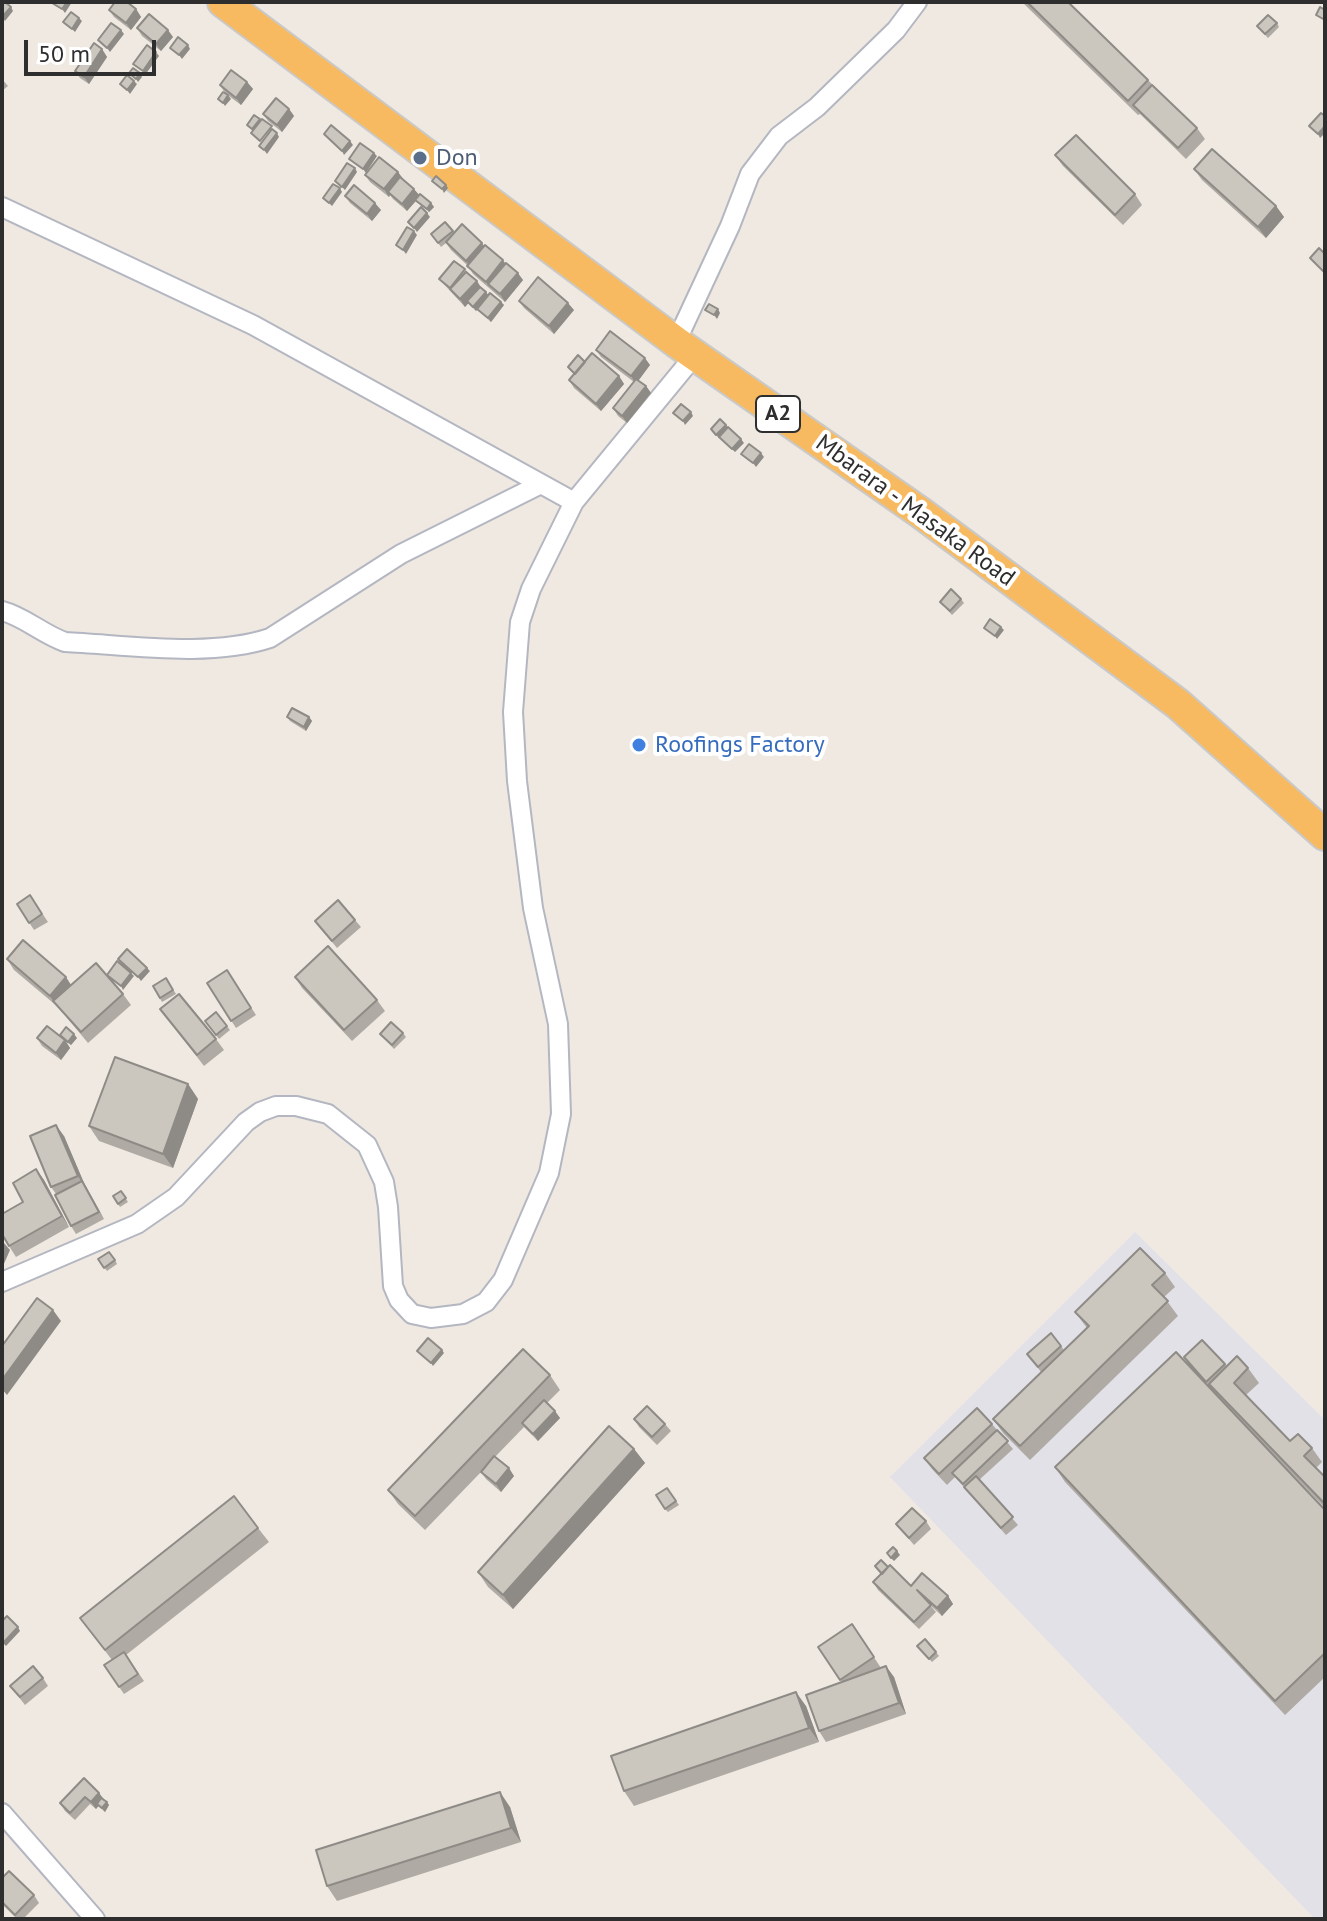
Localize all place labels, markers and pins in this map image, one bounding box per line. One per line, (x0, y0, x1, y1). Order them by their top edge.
place label: Don (436, 144, 478, 172)
marker: Don (411, 149, 429, 167)
place label: Roofings Factory (655, 731, 825, 759)
marker: Roofings Factory (630, 736, 648, 754)

